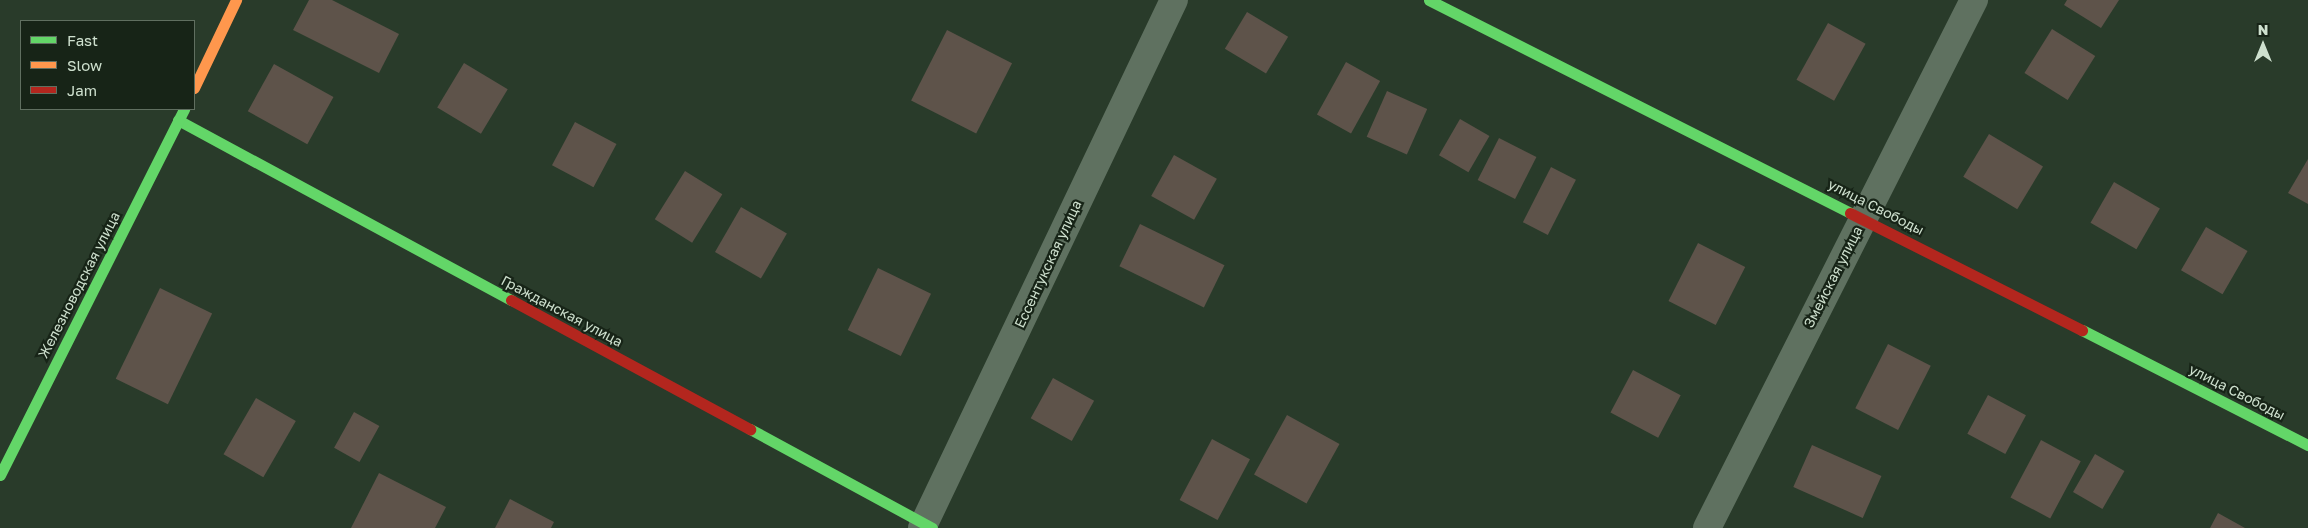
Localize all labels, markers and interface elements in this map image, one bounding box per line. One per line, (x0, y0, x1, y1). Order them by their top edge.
legend (20, 20, 195, 110)
north arrow (2238, 20, 2288, 70)
text: N (2258, 21, 2268, 38)
text: Fast (67, 31, 98, 49)
text: Slow (67, 56, 102, 74)
text: Jam (67, 81, 97, 99)
street label: улица Свободы (1825, 176, 1927, 238)
street label: Ессентукская улица (1011, 197, 1085, 331)
street label: Железноводская улица (35, 209, 123, 361)
street label: Змейская улица (1800, 223, 1866, 331)
street label: Гражданская улица (498, 272, 626, 350)
street label: улица Свободы (2186, 361, 2288, 423)

